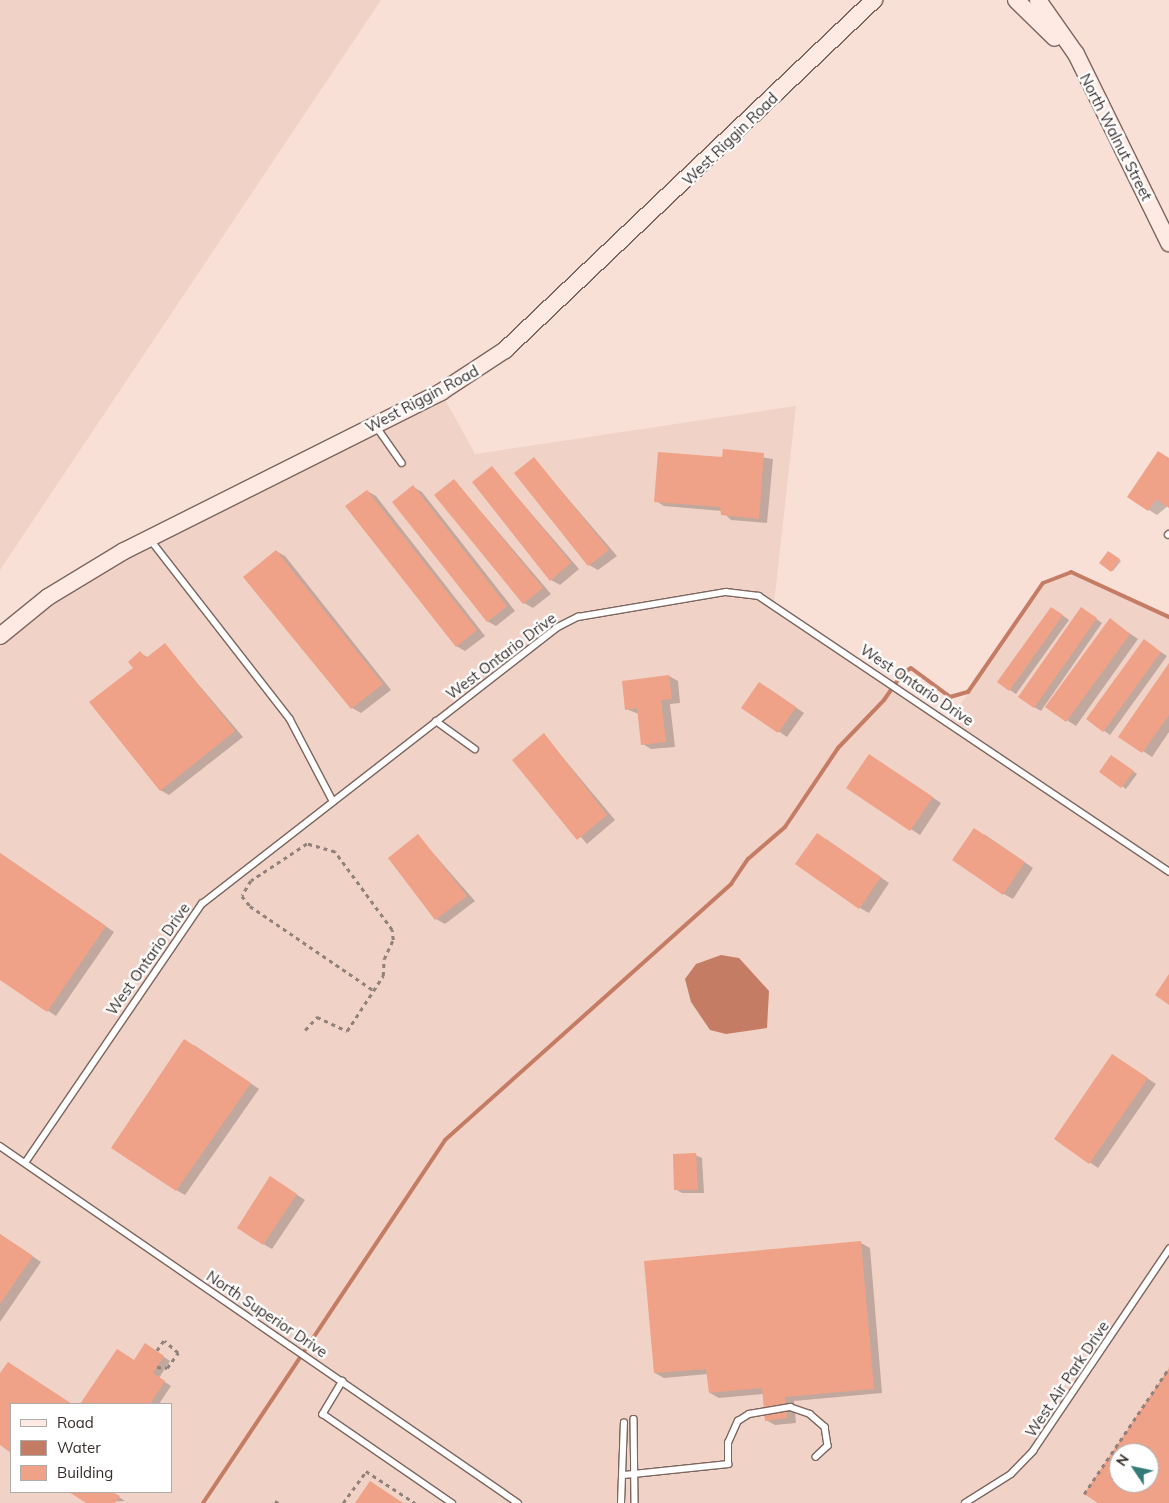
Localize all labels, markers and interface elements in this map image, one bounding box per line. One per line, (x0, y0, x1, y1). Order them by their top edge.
street label: North Walnut Street (1076, 71, 1156, 203)
street label: West Riggin Road (679, 89, 781, 189)
street label: West Riggin Road (362, 362, 482, 436)
street label: West Ontario Drive (443, 609, 559, 703)
street label: West Ontario Drive (857, 640, 977, 730)
street label: West Ontario Drive (103, 899, 193, 1019)
street label: North Superior Drive (203, 1267, 331, 1361)
street label: West Air Park Drive (1021, 1318, 1113, 1440)
legend (10, 1403, 172, 1493)
text: Road (57, 1413, 94, 1432)
text: Water (57, 1438, 101, 1457)
north arrow (1109, 1443, 1159, 1493)
text: N (1112, 1451, 1133, 1470)
text: Building (57, 1463, 113, 1482)

